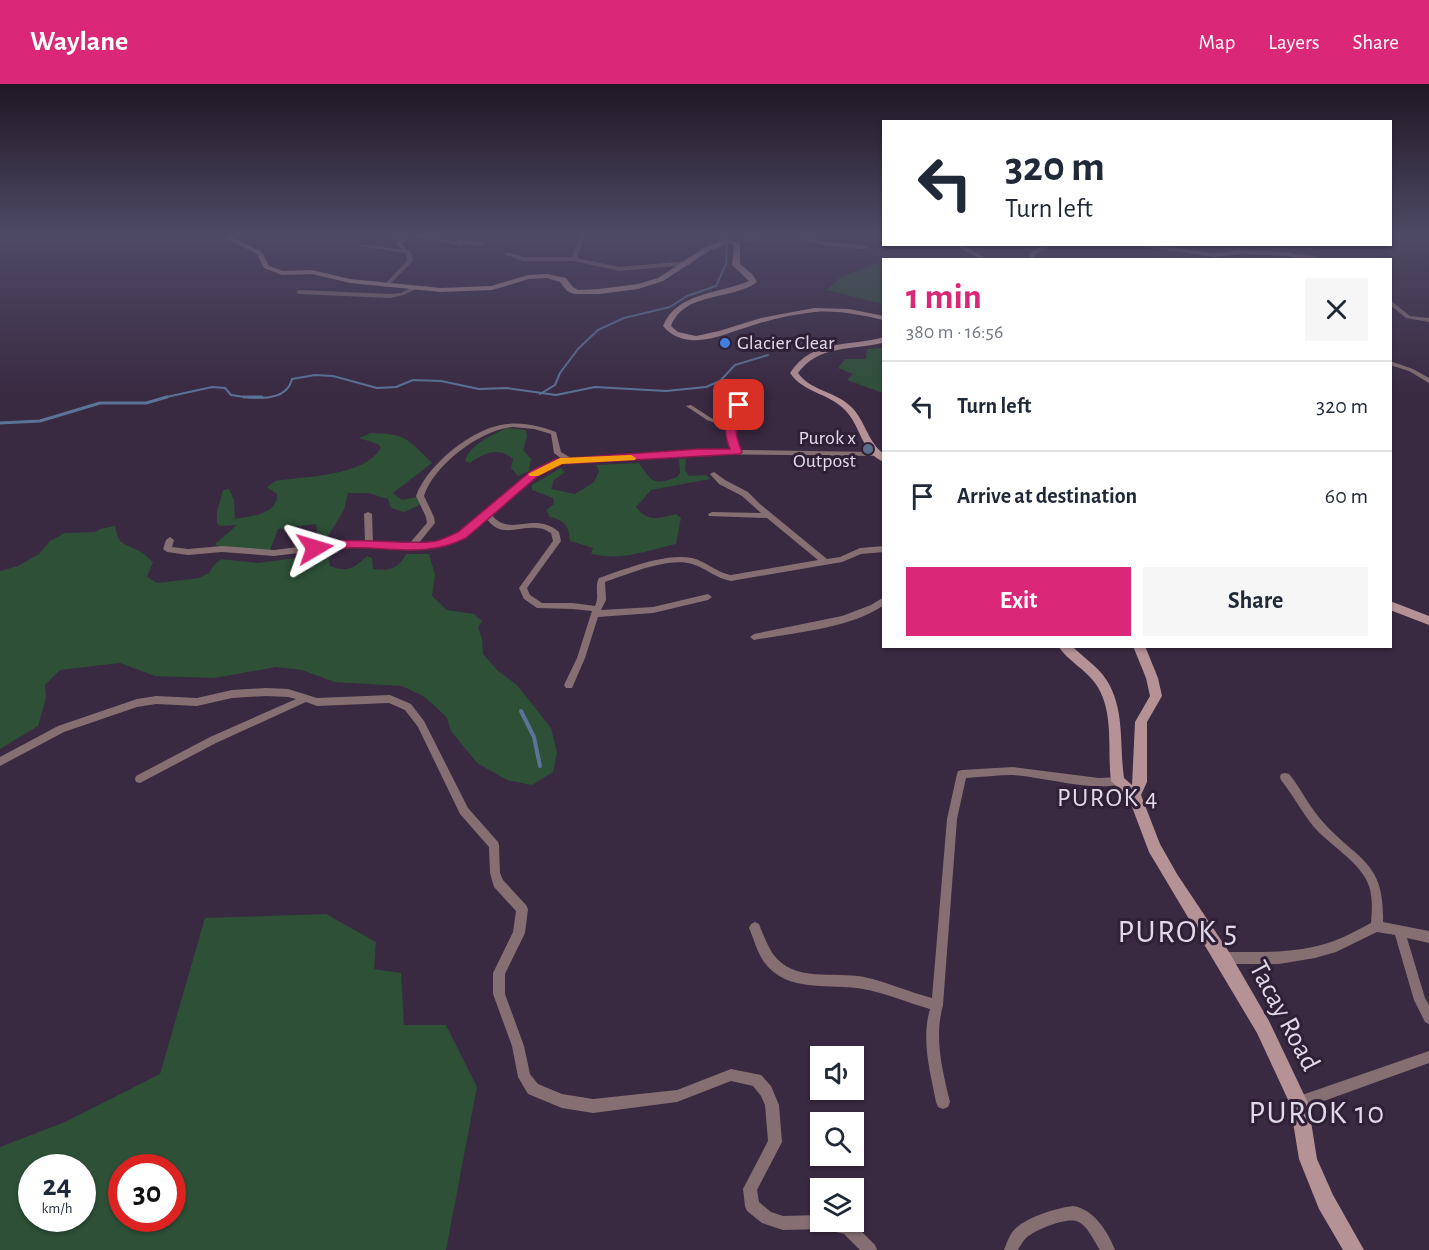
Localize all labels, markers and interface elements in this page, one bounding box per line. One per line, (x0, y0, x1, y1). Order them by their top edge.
text: Waylane (30, 28, 128, 56)
text: Map (1199, 32, 1235, 53)
text: Layers (1268, 32, 1319, 53)
text: Share (1352, 32, 1399, 53)
icon: left (906, 144, 984, 222)
text: 320 m (1005, 146, 1105, 188)
text: Turn left (1005, 195, 1093, 222)
button: close (1305, 278, 1368, 341)
text: 1 min (906, 279, 982, 315)
text: 380 m · 16:56 (906, 322, 1003, 342)
place label: Glacier Clear (737, 333, 835, 353)
marker: Glacier Clear (718, 336, 732, 350)
pin (713, 379, 764, 430)
icon: arrive (722, 388, 755, 421)
icon: left (906, 390, 939, 423)
text: Turn left (957, 395, 1031, 417)
text: 320 m (1316, 395, 1368, 417)
place label: Purok x Outpost (793, 428, 857, 471)
marker: Purok x Outpost (861, 442, 875, 456)
icon: arrive (906, 480, 939, 513)
text: Arrive at destination (957, 485, 1137, 507)
text: 60 m (1325, 485, 1368, 507)
position arrow (283, 516, 347, 580)
button: Exit (906, 567, 1131, 636)
button: Share (1143, 567, 1368, 636)
district label: PUROK 4 (1057, 785, 1159, 811)
district label: PUROK 5 (1117, 916, 1239, 948)
street label: Tacay Road (1243, 956, 1325, 1076)
map controls (810, 1046, 864, 1232)
button: sound (810, 1046, 864, 1100)
district label: PUROK 10 (1248, 1097, 1386, 1129)
button: search (810, 1112, 864, 1166)
speed limit sign: 30 (108, 1154, 186, 1232)
text: 24 (42, 1171, 72, 1201)
button: layers (810, 1178, 864, 1232)
text: km/h (42, 1201, 72, 1216)

